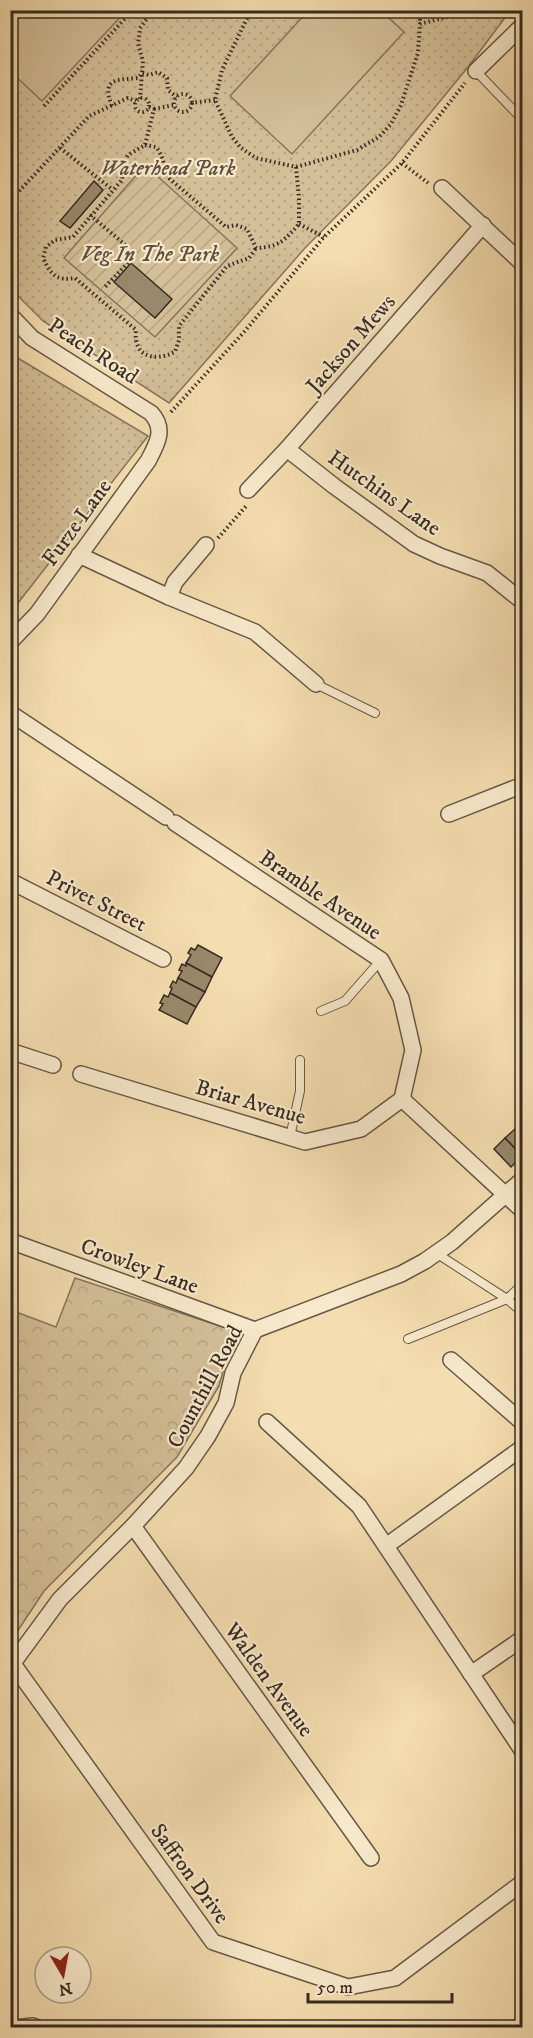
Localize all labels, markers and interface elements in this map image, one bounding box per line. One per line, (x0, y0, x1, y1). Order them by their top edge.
park label: Waterhead Park (100, 155, 236, 182)
park label: Veg In The Park (81, 241, 220, 268)
street label: Jackson Mews (299, 289, 402, 401)
street label: Peach Road (43, 312, 143, 390)
street label: Hutchins Lane (322, 444, 446, 542)
street label: Furze Lane (37, 474, 118, 572)
street label: Bramble Avenue (254, 844, 386, 946)
street label: Privet Street (42, 865, 151, 938)
street label: Briar Avenue (192, 1074, 309, 1131)
street label: Crowley Lane (77, 1233, 202, 1300)
street label: Counthill Road (162, 1321, 249, 1453)
street label: Walden Avenue (218, 1617, 319, 1742)
street label: Saffron Drive (144, 1819, 235, 1929)
north arrow (33, 1945, 93, 2005)
scale bar (308, 1966, 452, 2004)
text: 50 m (317, 1977, 353, 1999)
text: N (57, 1978, 74, 2000)

